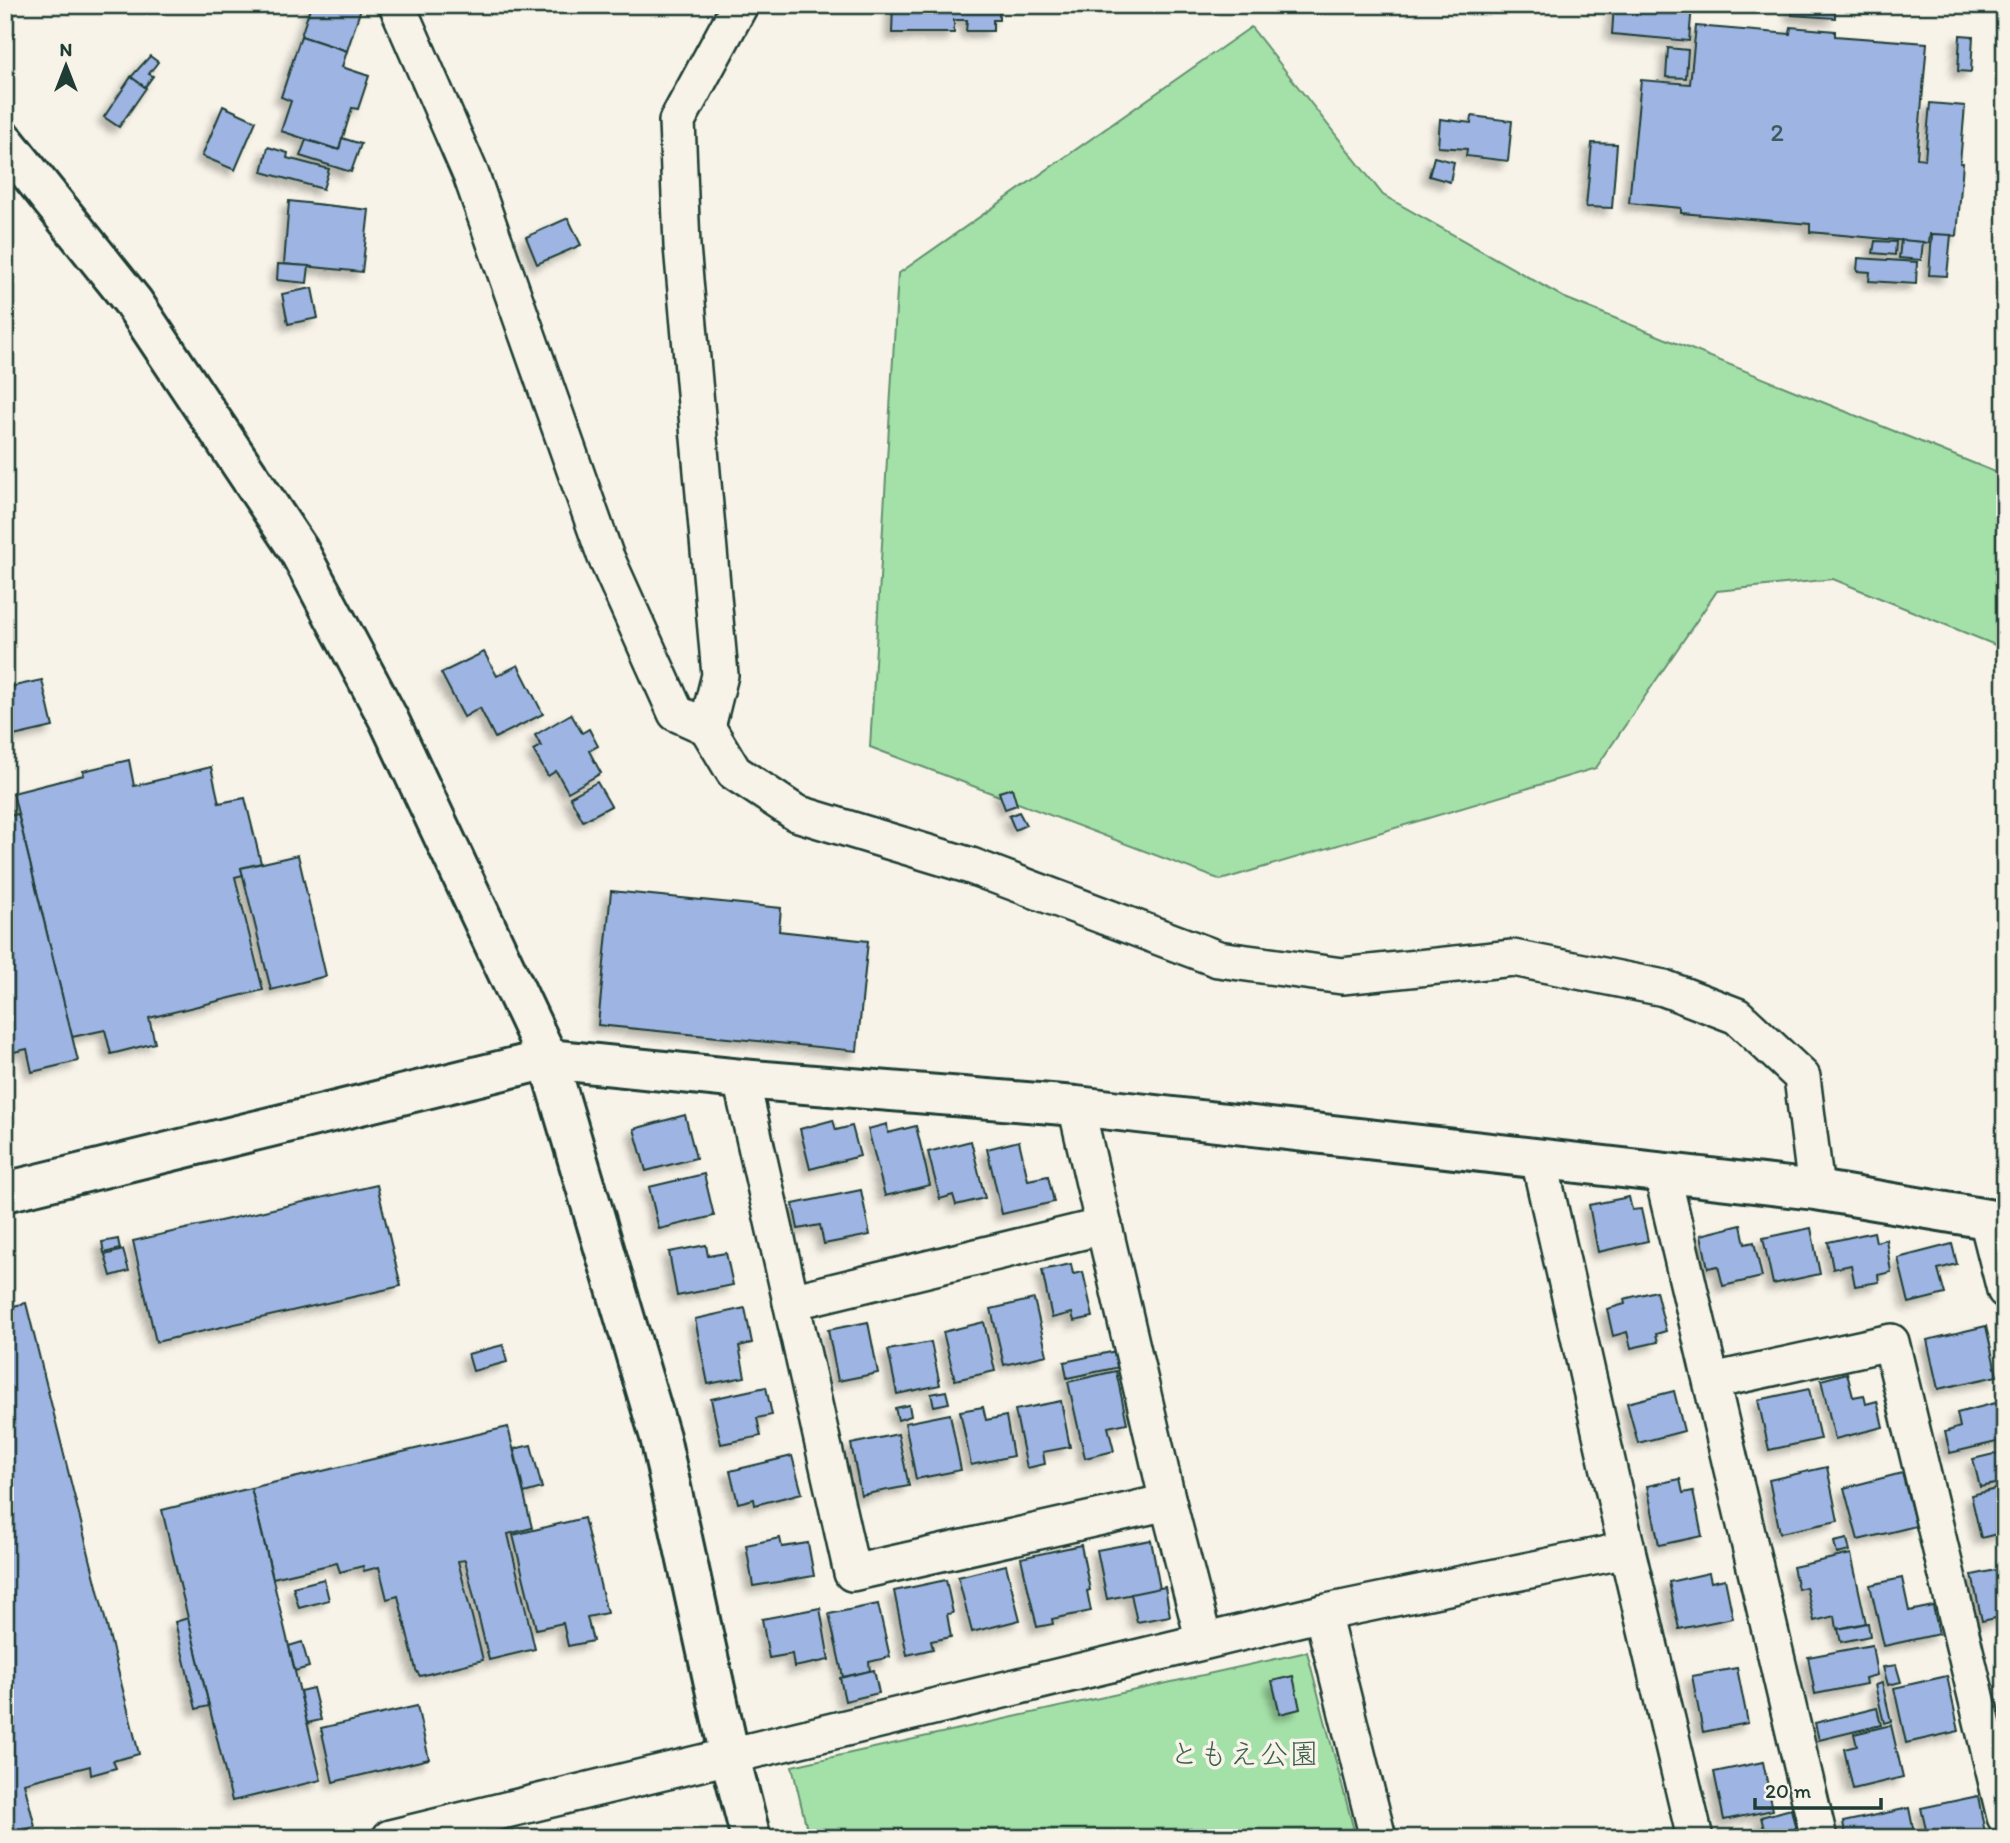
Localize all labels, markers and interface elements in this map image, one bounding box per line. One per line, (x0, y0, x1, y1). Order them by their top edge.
north arrow (32, 32, 102, 102)
text: N (60, 38, 72, 61)
house number: 2 (1770, 116, 1784, 148)
park label: ともえ公園 (1169, 1735, 1319, 1772)
scale bar (1755, 1766, 1881, 1810)
text: 20 m (1765, 1778, 1812, 1803)

